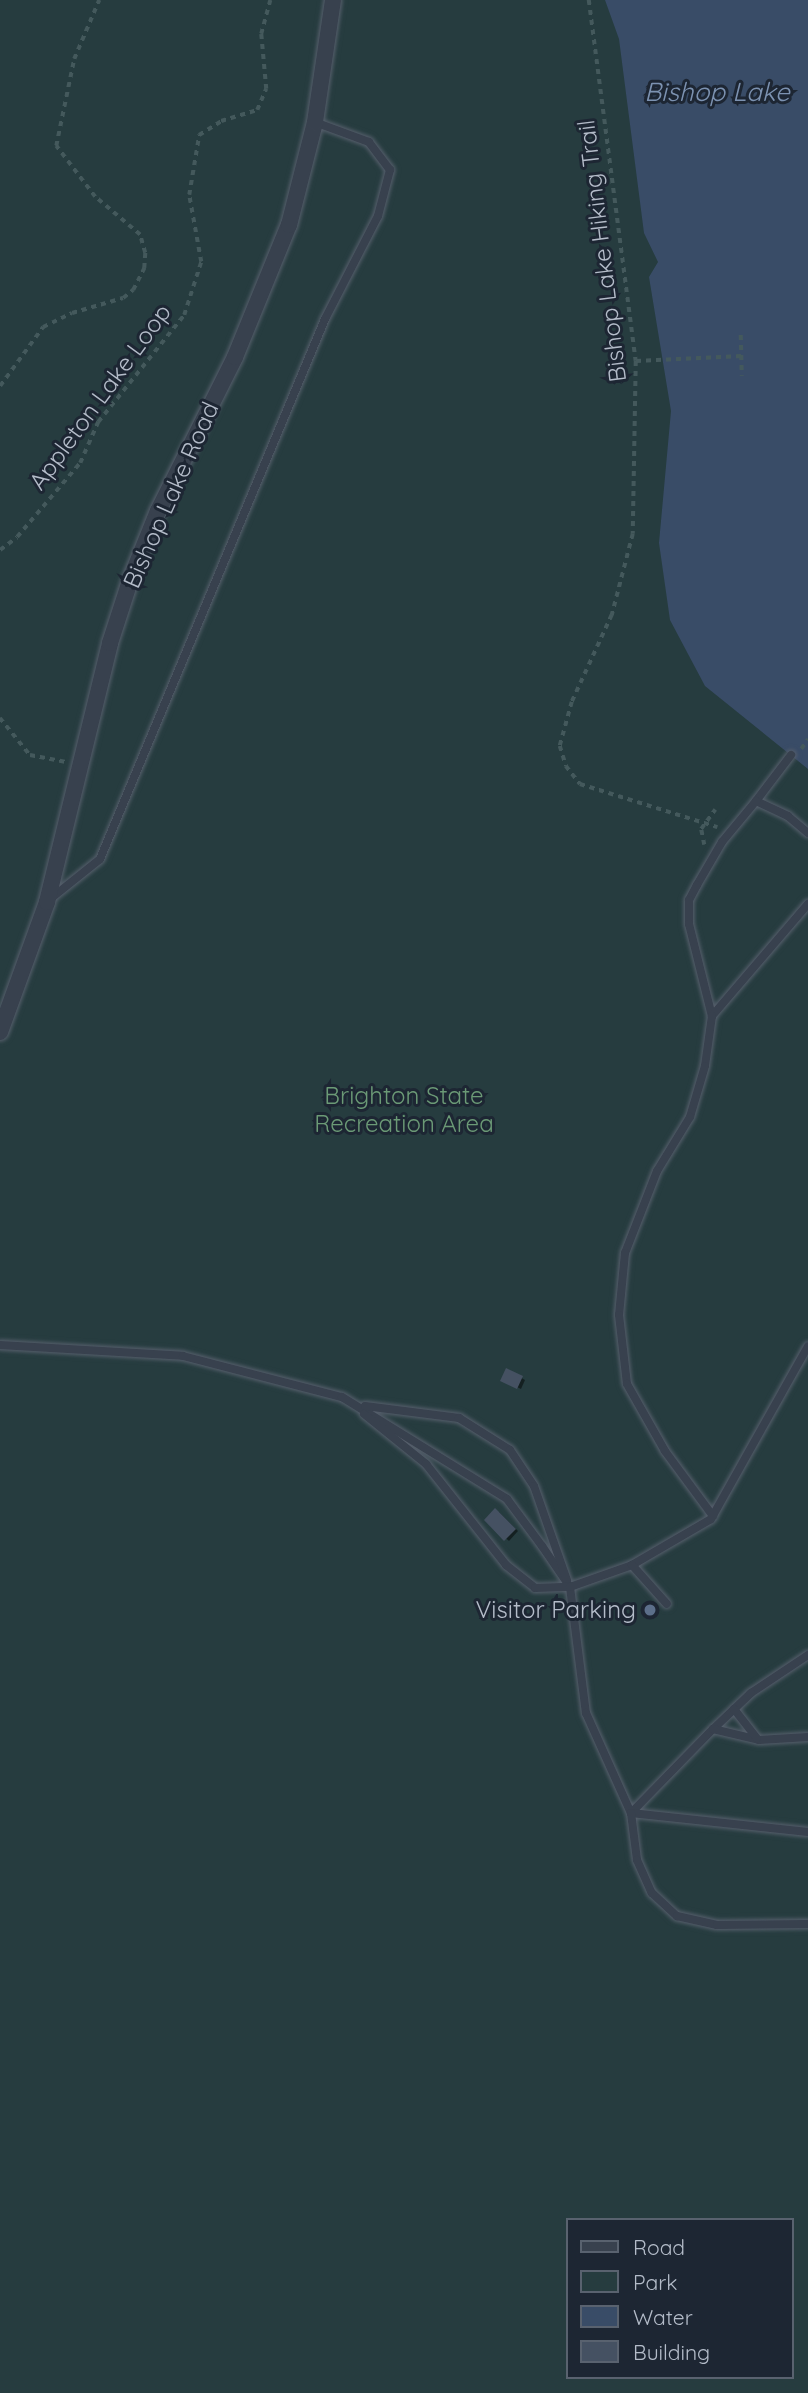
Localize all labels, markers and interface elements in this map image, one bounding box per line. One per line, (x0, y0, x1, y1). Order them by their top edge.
water label: Bishop Lake (644, 76, 790, 108)
street label: Bishop Lake Hiking Trail (572, 118, 632, 384)
street label: Appleton Lake Loop (23, 299, 177, 495)
street label: Bishop Lake Road (117, 398, 225, 592)
park label: Brighton State Recreation Area (314, 1082, 494, 1138)
place label: Visitor Parking (475, 1596, 636, 1624)
marker: Visitor Parking (642, 1602, 658, 1618)
legend (566, 2218, 794, 2379)
text: Road (633, 2234, 685, 2260)
text: Park (633, 2269, 677, 2295)
text: Water (633, 2304, 693, 2330)
text: Building (633, 2339, 710, 2365)

